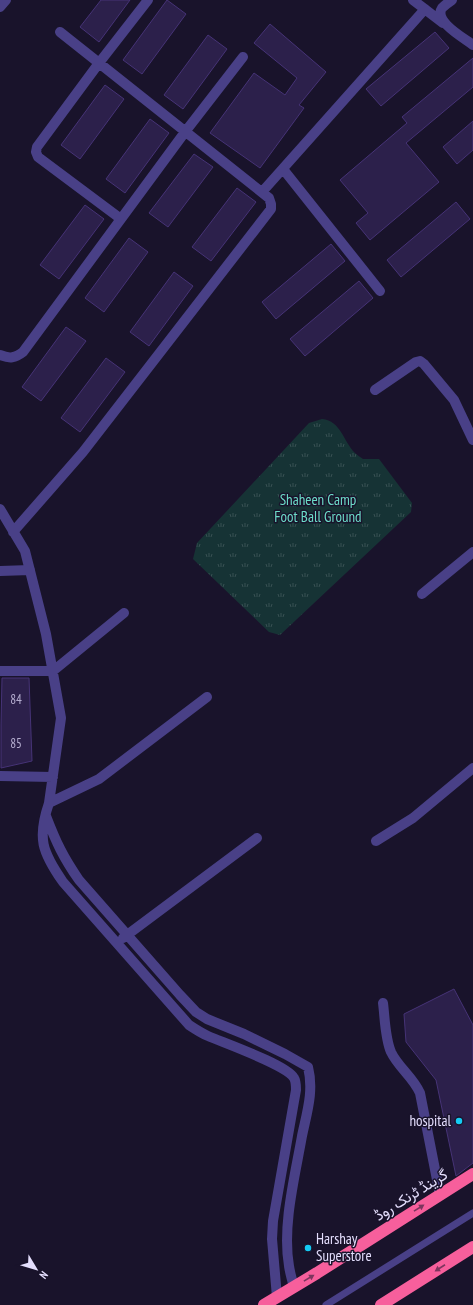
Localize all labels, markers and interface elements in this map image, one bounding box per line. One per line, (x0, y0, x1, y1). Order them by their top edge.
park label: Shaheen Camp Foot Ball Ground (274, 490, 362, 526)
house number: 84 (10, 691, 22, 708)
house number: 85 (10, 735, 22, 752)
place label: hospital (409, 1111, 451, 1130)
marker: hospital (454, 1116, 464, 1126)
street label: گرینڈ ٹرنک روڈ (371, 1164, 451, 1225)
one-way arrow (413, 1205, 425, 1212)
place label: Harshay Superstore (316, 1229, 372, 1265)
marker: Harshay Superstore (303, 1243, 313, 1253)
north arrow (16, 1249, 56, 1289)
one-way arrow (434, 1264, 446, 1271)
text: N (37, 1269, 51, 1282)
one-way arrow (304, 1274, 314, 1282)

